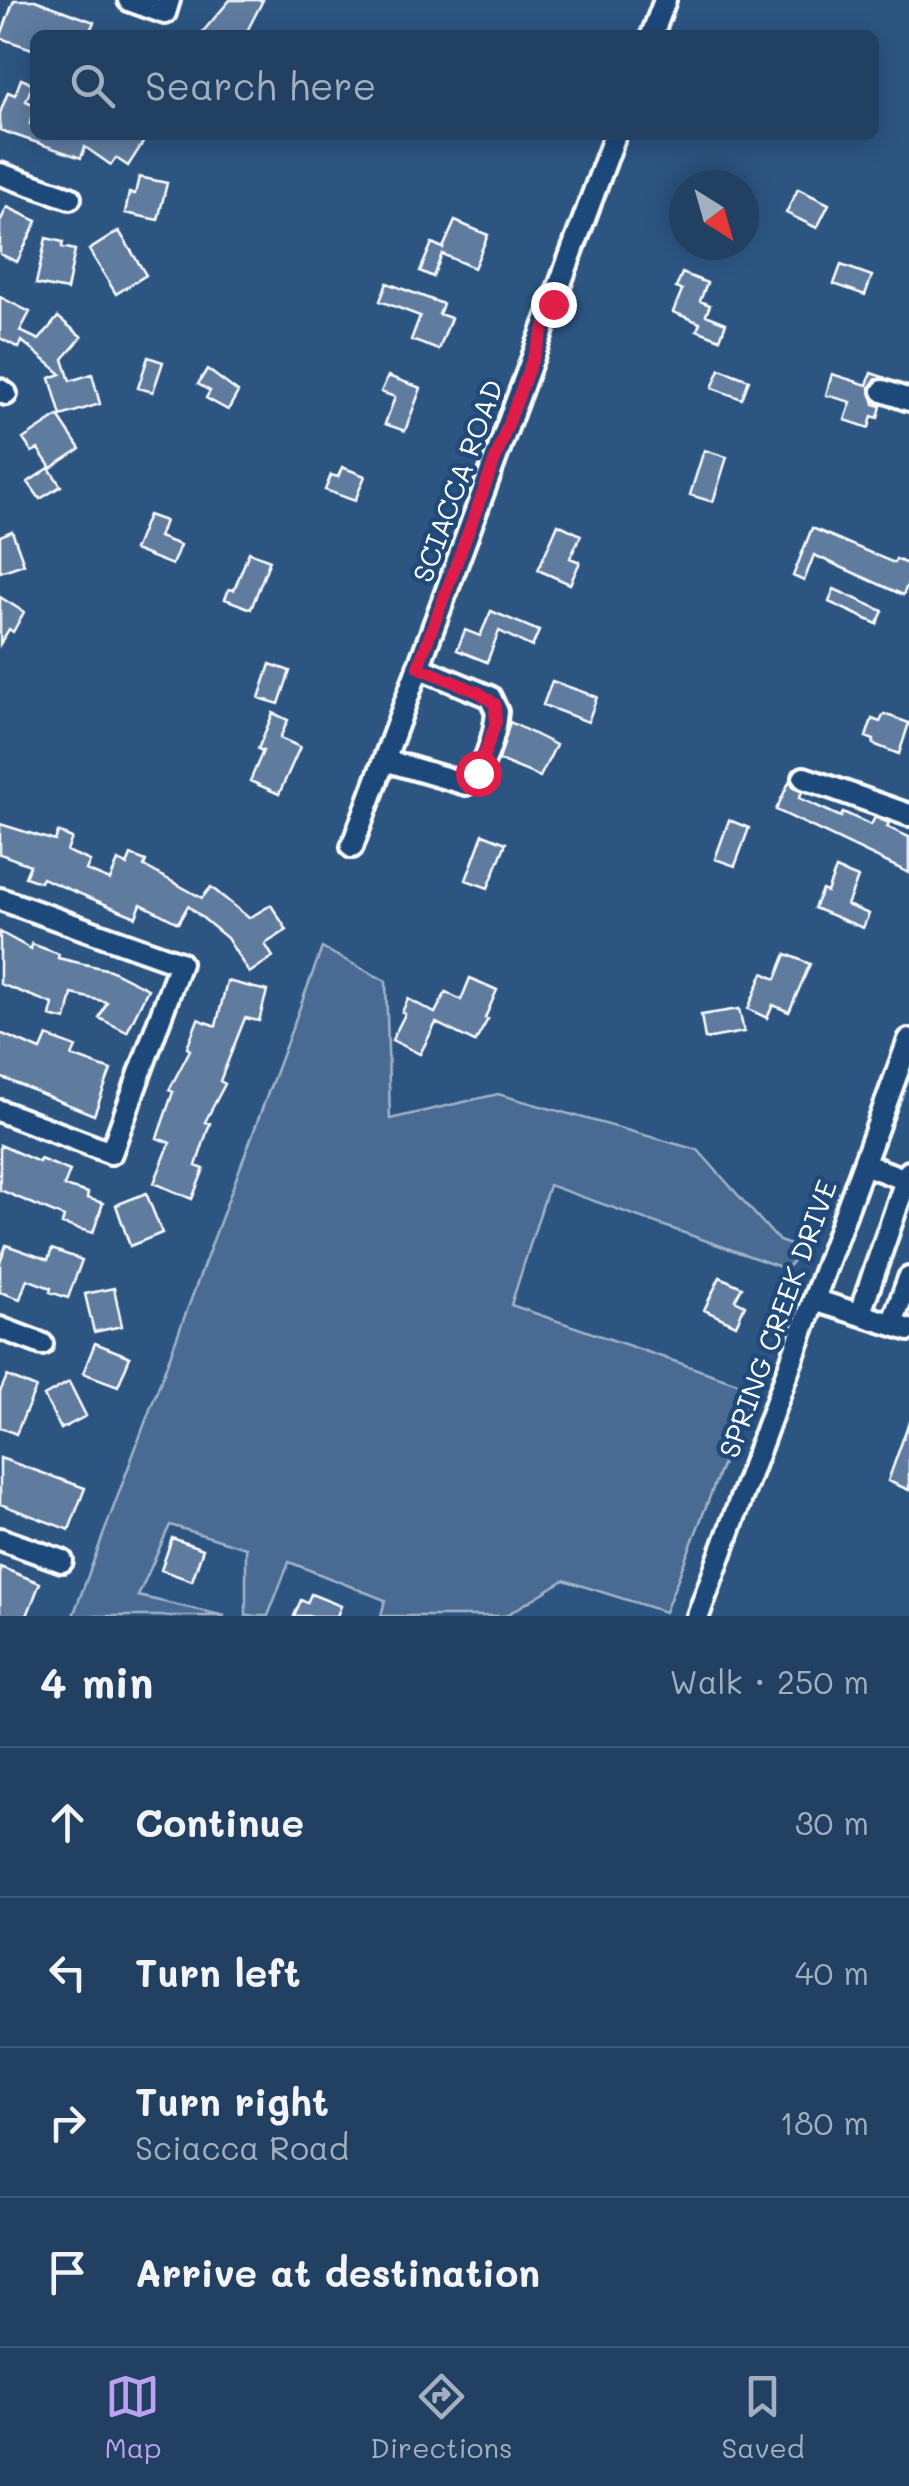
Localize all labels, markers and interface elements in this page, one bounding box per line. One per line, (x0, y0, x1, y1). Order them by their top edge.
search box (30, 30, 879, 140)
icon: search (65, 58, 120, 113)
text: Search here (145, 60, 376, 110)
north arrow (669, 170, 759, 260)
route end (531, 282, 577, 328)
street label: SCIACCA ROAD (404, 375, 510, 587)
route start (456, 751, 502, 797)
street label: SPRING CREEK DRIVE (710, 1175, 844, 1462)
text: 4 min (40, 1654, 153, 1709)
text: Walk · 250 m (670, 1660, 869, 1702)
icon: ahead (40, 1795, 95, 1850)
text: Continue (135, 1797, 304, 1847)
text: 30 m (795, 1801, 869, 1843)
icon: left (40, 1945, 95, 2000)
text: Turn left (135, 1947, 301, 1997)
text: 40 m (795, 1951, 869, 1993)
text: Turn right (135, 2076, 329, 2126)
icon: right (40, 2095, 95, 2150)
text: 180 m (780, 2101, 869, 2143)
text: Sciacca Road (135, 2126, 349, 2168)
icon: arrive (40, 2245, 95, 2300)
text: Arrive at destination (135, 2247, 540, 2297)
tab: Map (104, 2369, 161, 2465)
tab: Directions (370, 2369, 513, 2465)
tab: Saved (721, 2369, 805, 2465)

